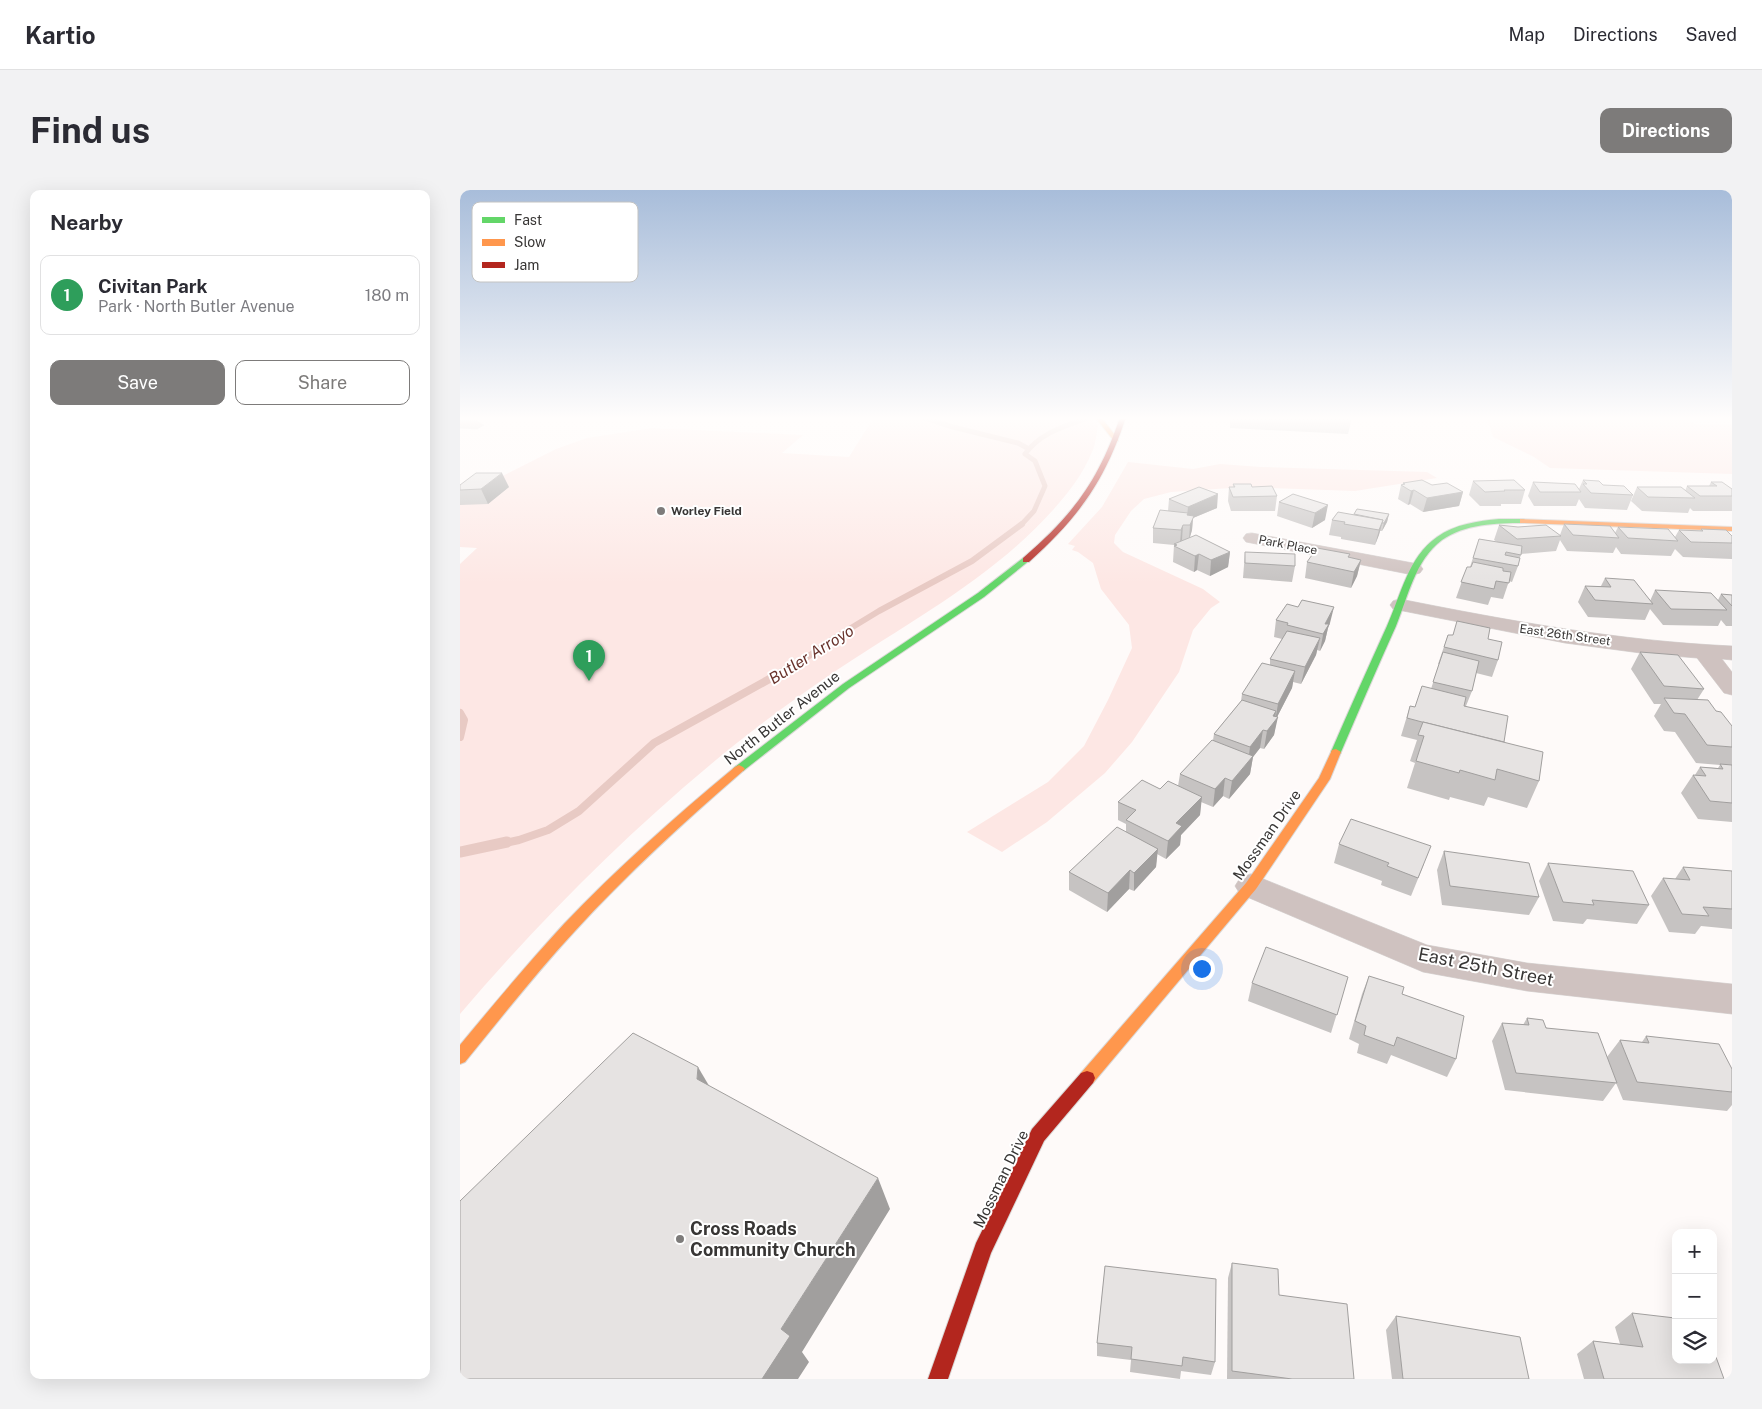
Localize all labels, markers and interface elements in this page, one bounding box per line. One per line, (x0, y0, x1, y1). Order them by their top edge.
text: Kartio (25, 21, 96, 49)
text: Map (1508, 24, 1545, 45)
text: Directions (1573, 24, 1658, 45)
text: Saved (1686, 24, 1737, 45)
button: Directions (1600, 108, 1732, 153)
text: Find us (30, 110, 150, 151)
legend (472, 202, 638, 282)
text: Nearby (50, 210, 123, 235)
text: Fast (514, 212, 542, 228)
text: Slow (514, 234, 546, 250)
text: Jam (514, 257, 539, 273)
text: Civitan Park (98, 275, 208, 297)
text: 1 (64, 286, 70, 305)
text: 180 m (365, 286, 409, 305)
text: Park · North Butler Avenue (98, 297, 295, 316)
button: Save (50, 360, 225, 405)
button: Share (235, 360, 410, 405)
place label: Worley Field (671, 504, 742, 518)
marker: Worley Field (655, 505, 667, 517)
street label: Park Place (1257, 532, 1319, 558)
water label: Butler Arroyo (765, 621, 857, 688)
street label: East 26th Street (1519, 622, 1612, 648)
pin: 1 (573, 640, 605, 681)
street label: North Butler Avenue (721, 667, 843, 768)
street label: Mossman Drive (1229, 786, 1304, 883)
street label: East 25th Street (1416, 943, 1556, 990)
your location (1189, 956, 1215, 982)
street label: Mossman Drive (970, 1127, 1031, 1230)
place label: Cross Roads Community Church (690, 1218, 856, 1260)
map controls (1672, 1229, 1717, 1364)
button: + (1672, 1229, 1717, 1274)
marker: Cross Roads Community Church (674, 1233, 686, 1245)
button: − (1672, 1274, 1717, 1319)
button: layers (1672, 1319, 1717, 1364)

